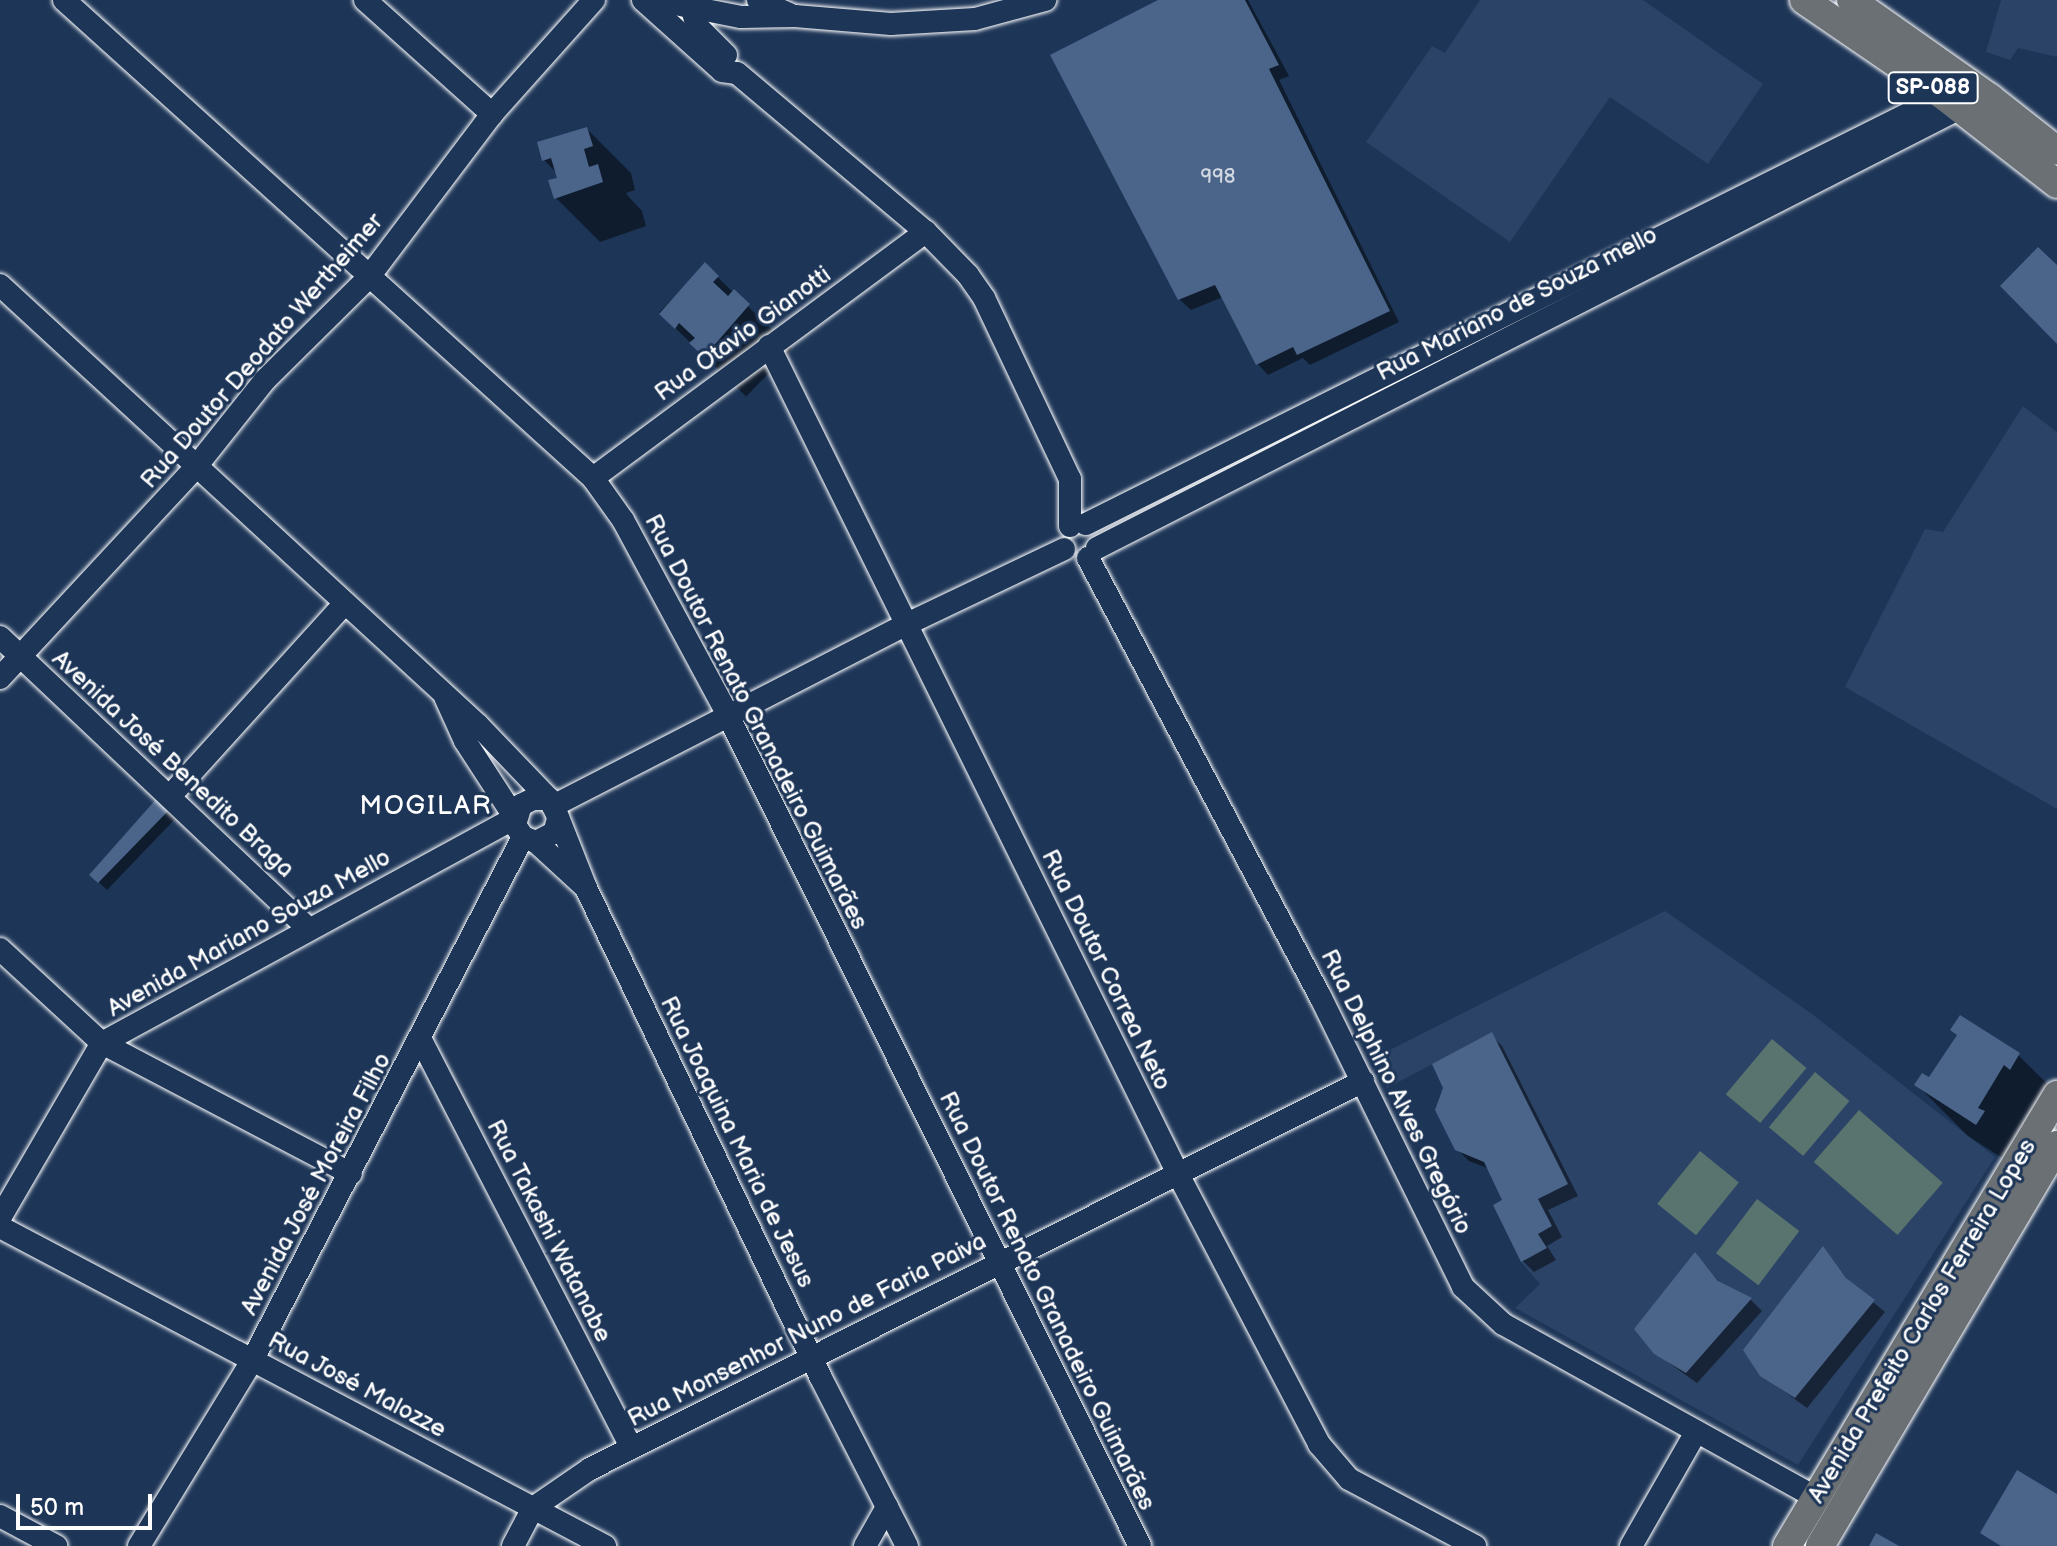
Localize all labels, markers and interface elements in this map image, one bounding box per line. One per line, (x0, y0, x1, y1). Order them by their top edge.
road number: SP-088 (1887, 70, 1979, 106)
house number: 998 (1201, 165, 1235, 189)
street label: Rua Doutor Deodato Wertheimer (134, 207, 390, 495)
street label: Rua Mariano de Souza mello (1372, 220, 1662, 388)
street label: Rua Otavio Gianotti (649, 260, 837, 408)
street label: Rua Doutor Renato Granadeiro Guimarães (638, 510, 874, 934)
street label: Avenida José Benedito Braga (46, 644, 300, 884)
district label: MOGILAR (360, 791, 492, 823)
street label: Avenida Mariano Souza Mello (102, 843, 396, 1023)
street label: Rua Doutor Correa Neto (1035, 845, 1177, 1095)
street label: Rua Delphino Alves Gregório (1314, 945, 1478, 1239)
street label: Rua Joaquina Maria de Jesus (653, 991, 821, 1293)
street label: Avenida José Moreira Filho (234, 1048, 398, 1320)
street label: Rua Doutor Renato Granadeiro Guimarães (933, 1087, 1161, 1515)
street label: Rua Takashi Watanabe (480, 1114, 618, 1348)
street label: Avenida Prefeito Carlos Ferreira Lopes (1802, 1134, 2042, 1508)
street label: Rua Monsenhor Nuno de Faria Paiva (623, 1227, 991, 1433)
street label: Rua José Malozze (263, 1326, 451, 1444)
scale bar (20, 1478, 156, 1528)
text: 50 m (30, 1493, 84, 1522)

